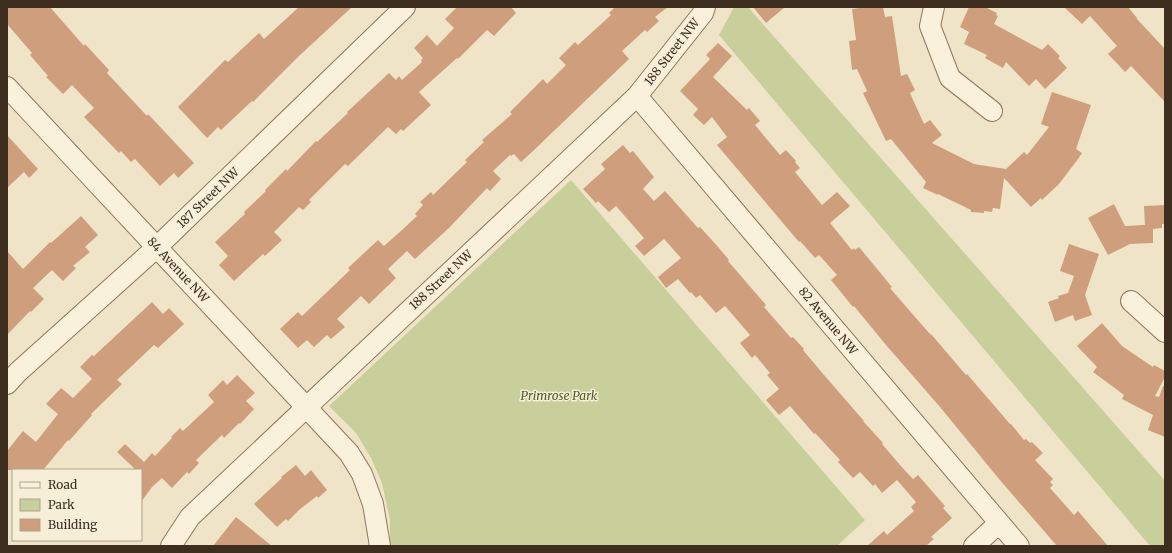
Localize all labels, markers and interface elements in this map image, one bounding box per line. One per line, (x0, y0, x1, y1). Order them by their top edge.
street label: 188 Street NW (641, 14, 703, 88)
street label: 187 Street NW (173, 164, 243, 231)
street label: 84 Avenue NW (144, 234, 213, 306)
street label: 188 Street NW (406, 246, 476, 313)
street label: 82 Avenue NW (796, 284, 862, 358)
park label: Primrose Park (521, 388, 598, 403)
legend (12, 469, 142, 541)
text: Road (48, 477, 77, 492)
text: Park (48, 497, 75, 512)
text: Building (48, 517, 98, 532)

